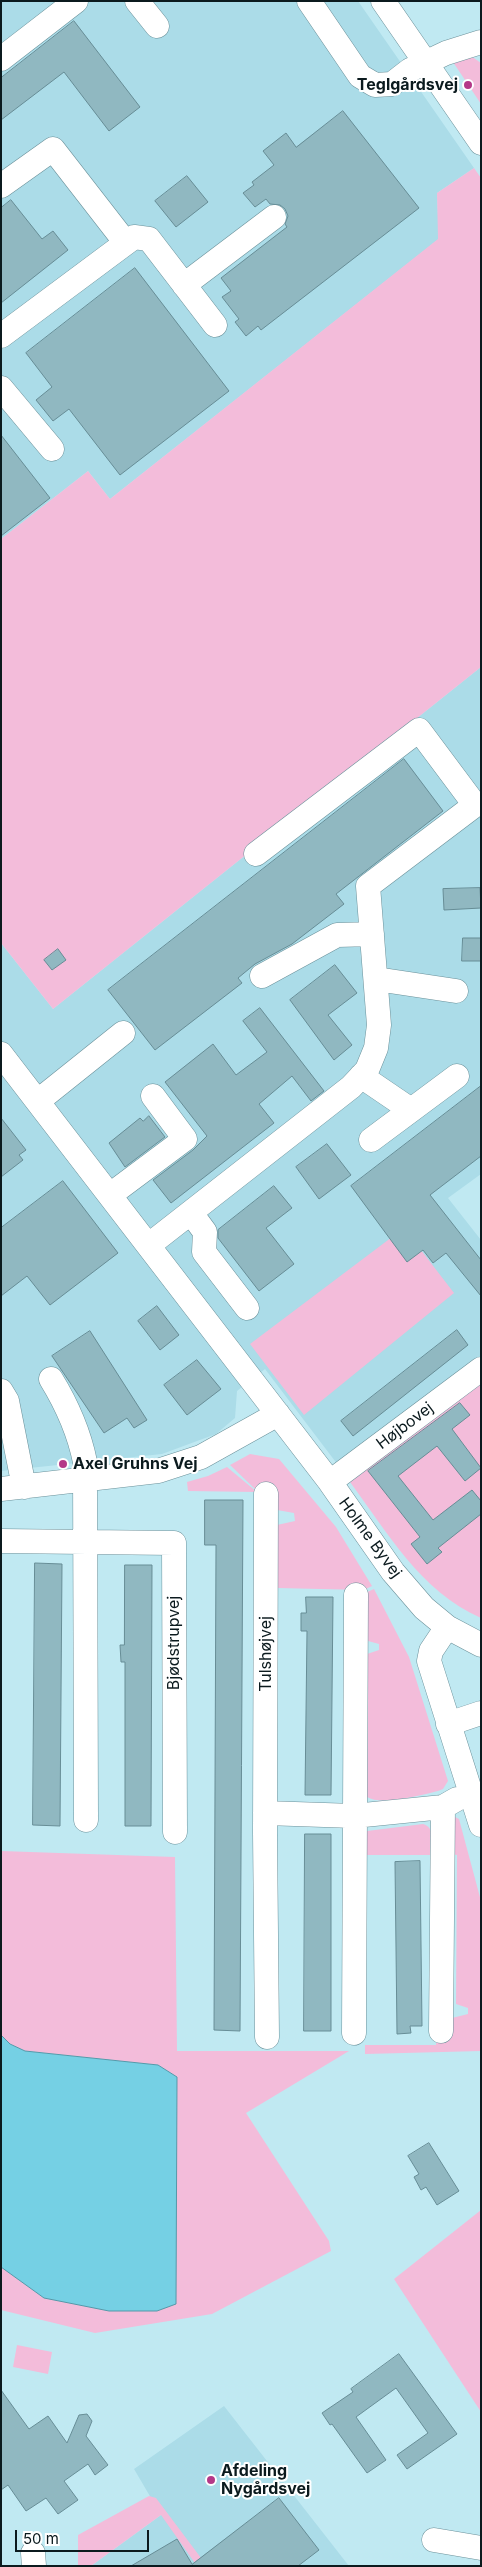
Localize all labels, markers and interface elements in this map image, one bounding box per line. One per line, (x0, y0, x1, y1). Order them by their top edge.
place label: Teglgårdsvej (357, 75, 458, 95)
marker: Teglgårdsvej (462, 79, 474, 91)
street label: Højbovej (373, 1398, 437, 1454)
place label: Axel Gruhns Vej (73, 1454, 198, 1474)
marker: Axel Gruhns Vej (57, 1458, 69, 1470)
street label: Holme Byvej (334, 1494, 406, 1582)
street label: Bjødstrupvej (164, 1596, 184, 1690)
street label: Tulshøjvej (256, 1616, 276, 1692)
place label: Afdeling Nygårdsvej (221, 2461, 310, 2499)
marker: Afdeling Nygårdsvej (205, 2474, 217, 2486)
scale bar (18, 2520, 151, 2552)
text: 50 m (23, 2529, 59, 2548)

